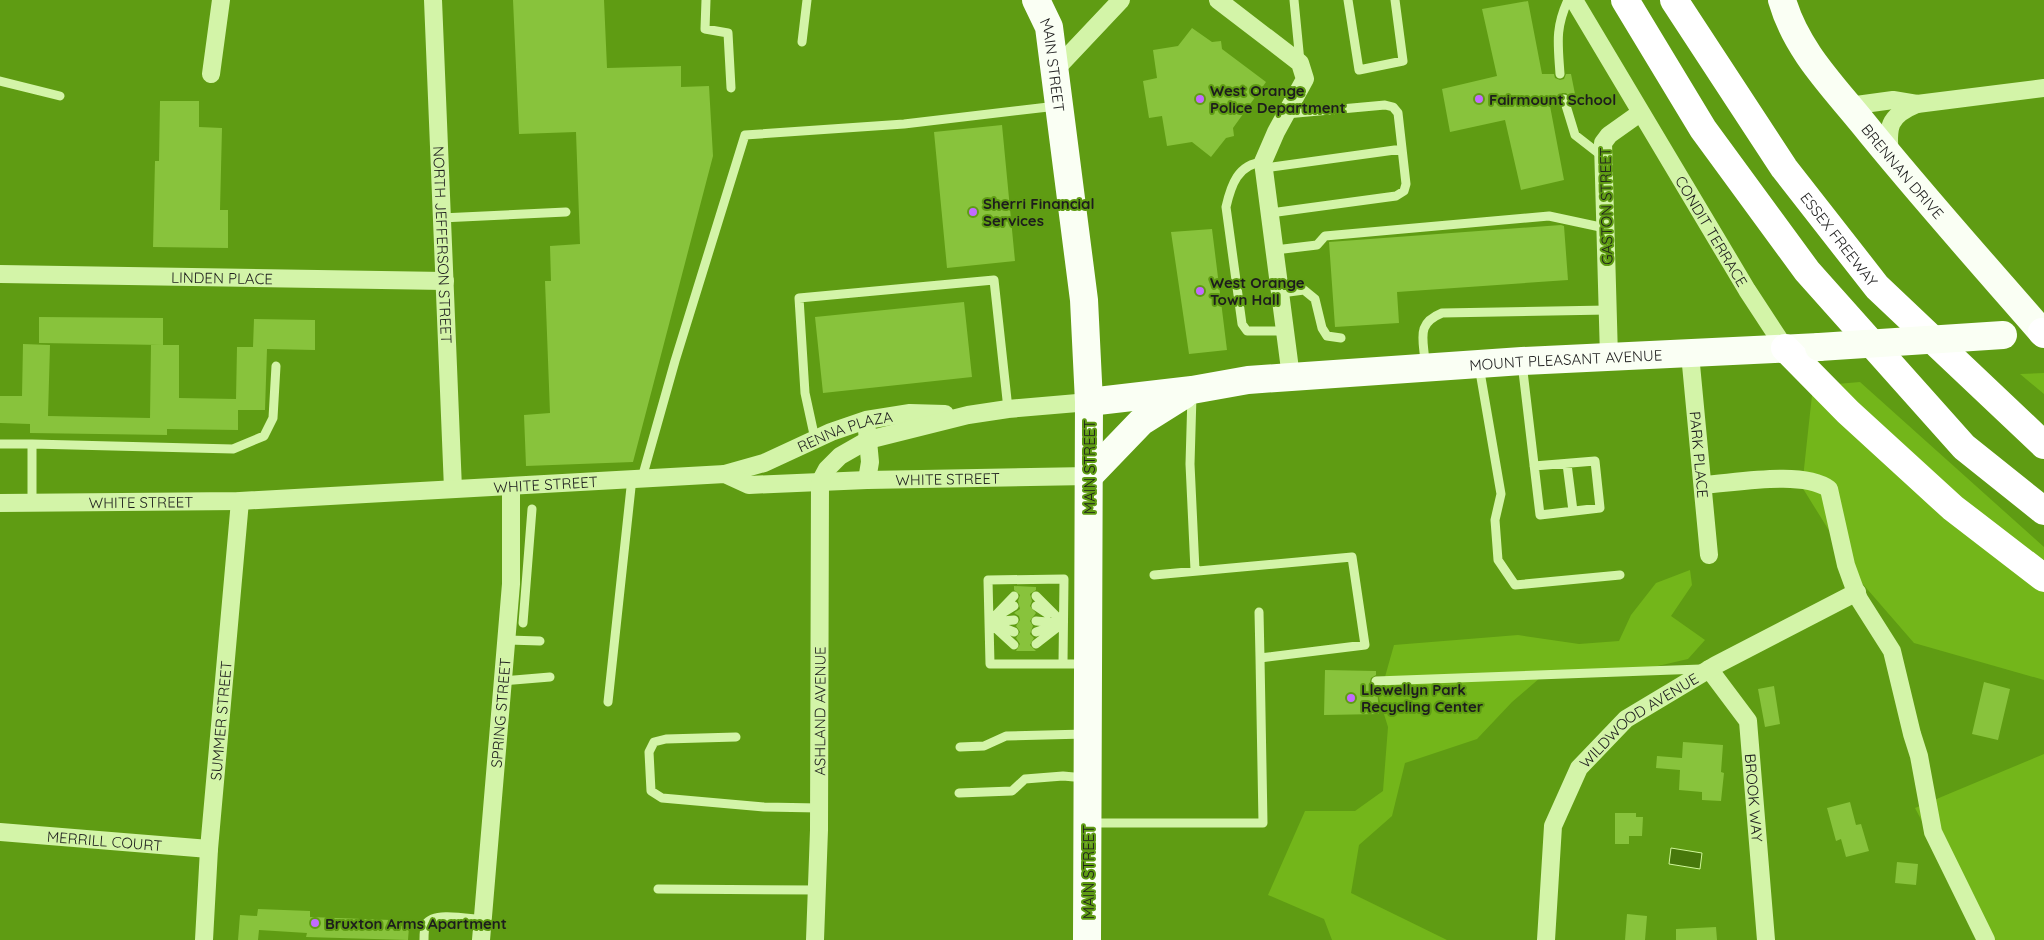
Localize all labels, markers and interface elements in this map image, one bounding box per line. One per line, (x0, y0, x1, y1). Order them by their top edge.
street label: MAIN STREET (1036, 15, 1069, 113)
place label: West Orange Police Department (1210, 81, 1346, 117)
place label: Fairmount School (1489, 90, 1616, 109)
marker: West Orange Police Department (1194, 93, 1206, 105)
marker: Fairmount School (1473, 93, 1485, 105)
street label: BRENNAN DRIVE (1858, 120, 1948, 222)
street label: NORTH JEFFERSON STREET (429, 146, 457, 344)
street label: GASTON STREET (1595, 147, 1617, 265)
street label: CONDIT TERRACE (1671, 172, 1752, 290)
street label: ESSEX FREEWAY (1797, 188, 1883, 290)
place label: Sherri Financial Services (983, 194, 1094, 230)
marker: Sherri Financial Services (967, 206, 979, 218)
street label: LINDEN PLACE (171, 267, 273, 288)
place label: West Orange Town Hall (1210, 273, 1305, 309)
marker: West Orange Town Hall (1194, 285, 1206, 297)
street label: MOUNT PLEASANT AVENUE (1469, 345, 1663, 374)
street label: RENNA PLAZA (794, 406, 894, 456)
street label: PARK PLACE (1686, 410, 1713, 499)
street label: MAIN STREET (1080, 420, 1099, 514)
street label: WHITE STREET (895, 468, 1000, 489)
street label: WHITE STREET (493, 472, 598, 496)
street label: WHITE STREET (89, 492, 193, 512)
street label: ASHLAND AVENUE (810, 646, 829, 776)
street label: SPRING STREET (486, 657, 514, 769)
street label: SUMMER STREET (206, 660, 235, 781)
street label: WILDWOOD AVENUE (1575, 668, 1702, 772)
place label: Llewellyn Park Recycling Center (1361, 680, 1484, 716)
marker: Llewellyn Park Recycling Center (1345, 692, 1357, 704)
street label: BROOK WAY (1741, 753, 1767, 843)
street label: MAIN STREET (1079, 825, 1098, 919)
street label: MERRILL COURT (46, 826, 163, 855)
place label: Bruxton Arms Apartment (325, 914, 507, 933)
marker: Bruxton Arms Apartment (309, 917, 321, 929)

